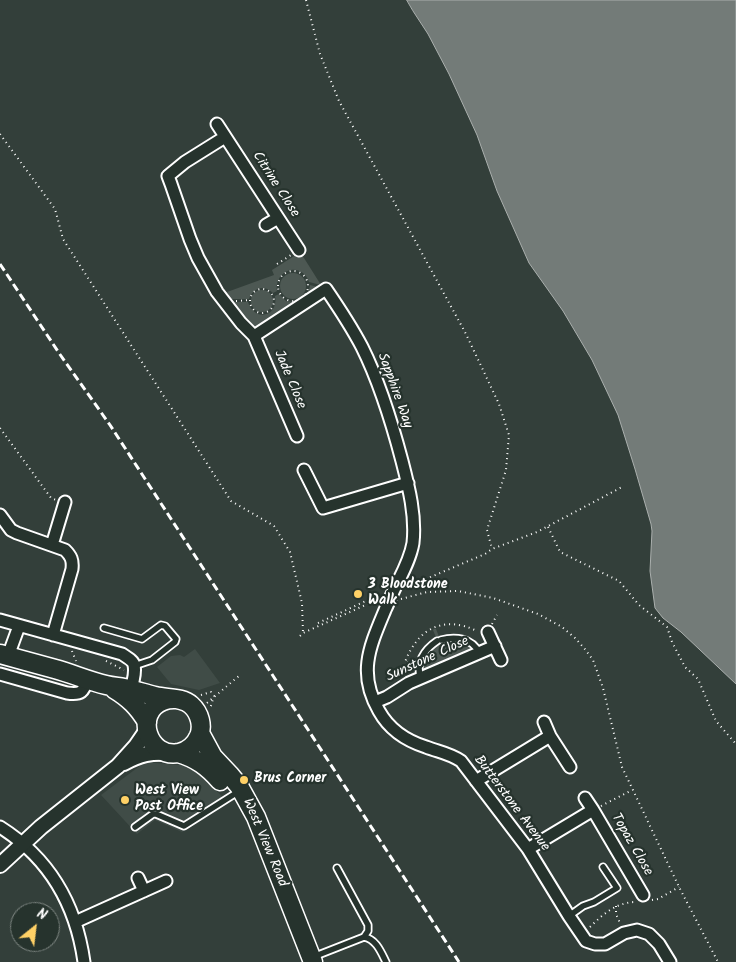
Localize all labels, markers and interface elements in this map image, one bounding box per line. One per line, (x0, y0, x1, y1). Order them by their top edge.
street label: Citrine Close (248, 149, 302, 221)
street label: Jade Close (269, 348, 309, 412)
street label: Sapphire Way (373, 351, 415, 431)
place label: 3 Bloodstone Walk (368, 578, 448, 610)
marker: 3 Bloodstone Walk (352, 588, 364, 600)
street label: Sunstone Close (384, 634, 472, 686)
street label: Butterstone Avenue (469, 753, 553, 855)
place label: Brus Corner (254, 772, 326, 788)
marker: Brus Corner (238, 774, 250, 786)
place label: West View Post Office (135, 784, 203, 816)
marker: West View Post Office (119, 794, 131, 806)
street label: West View Road (238, 796, 290, 890)
street label: Topaz Close (606, 811, 656, 879)
north arrow (10, 902, 60, 952)
text: N (33, 903, 51, 927)

